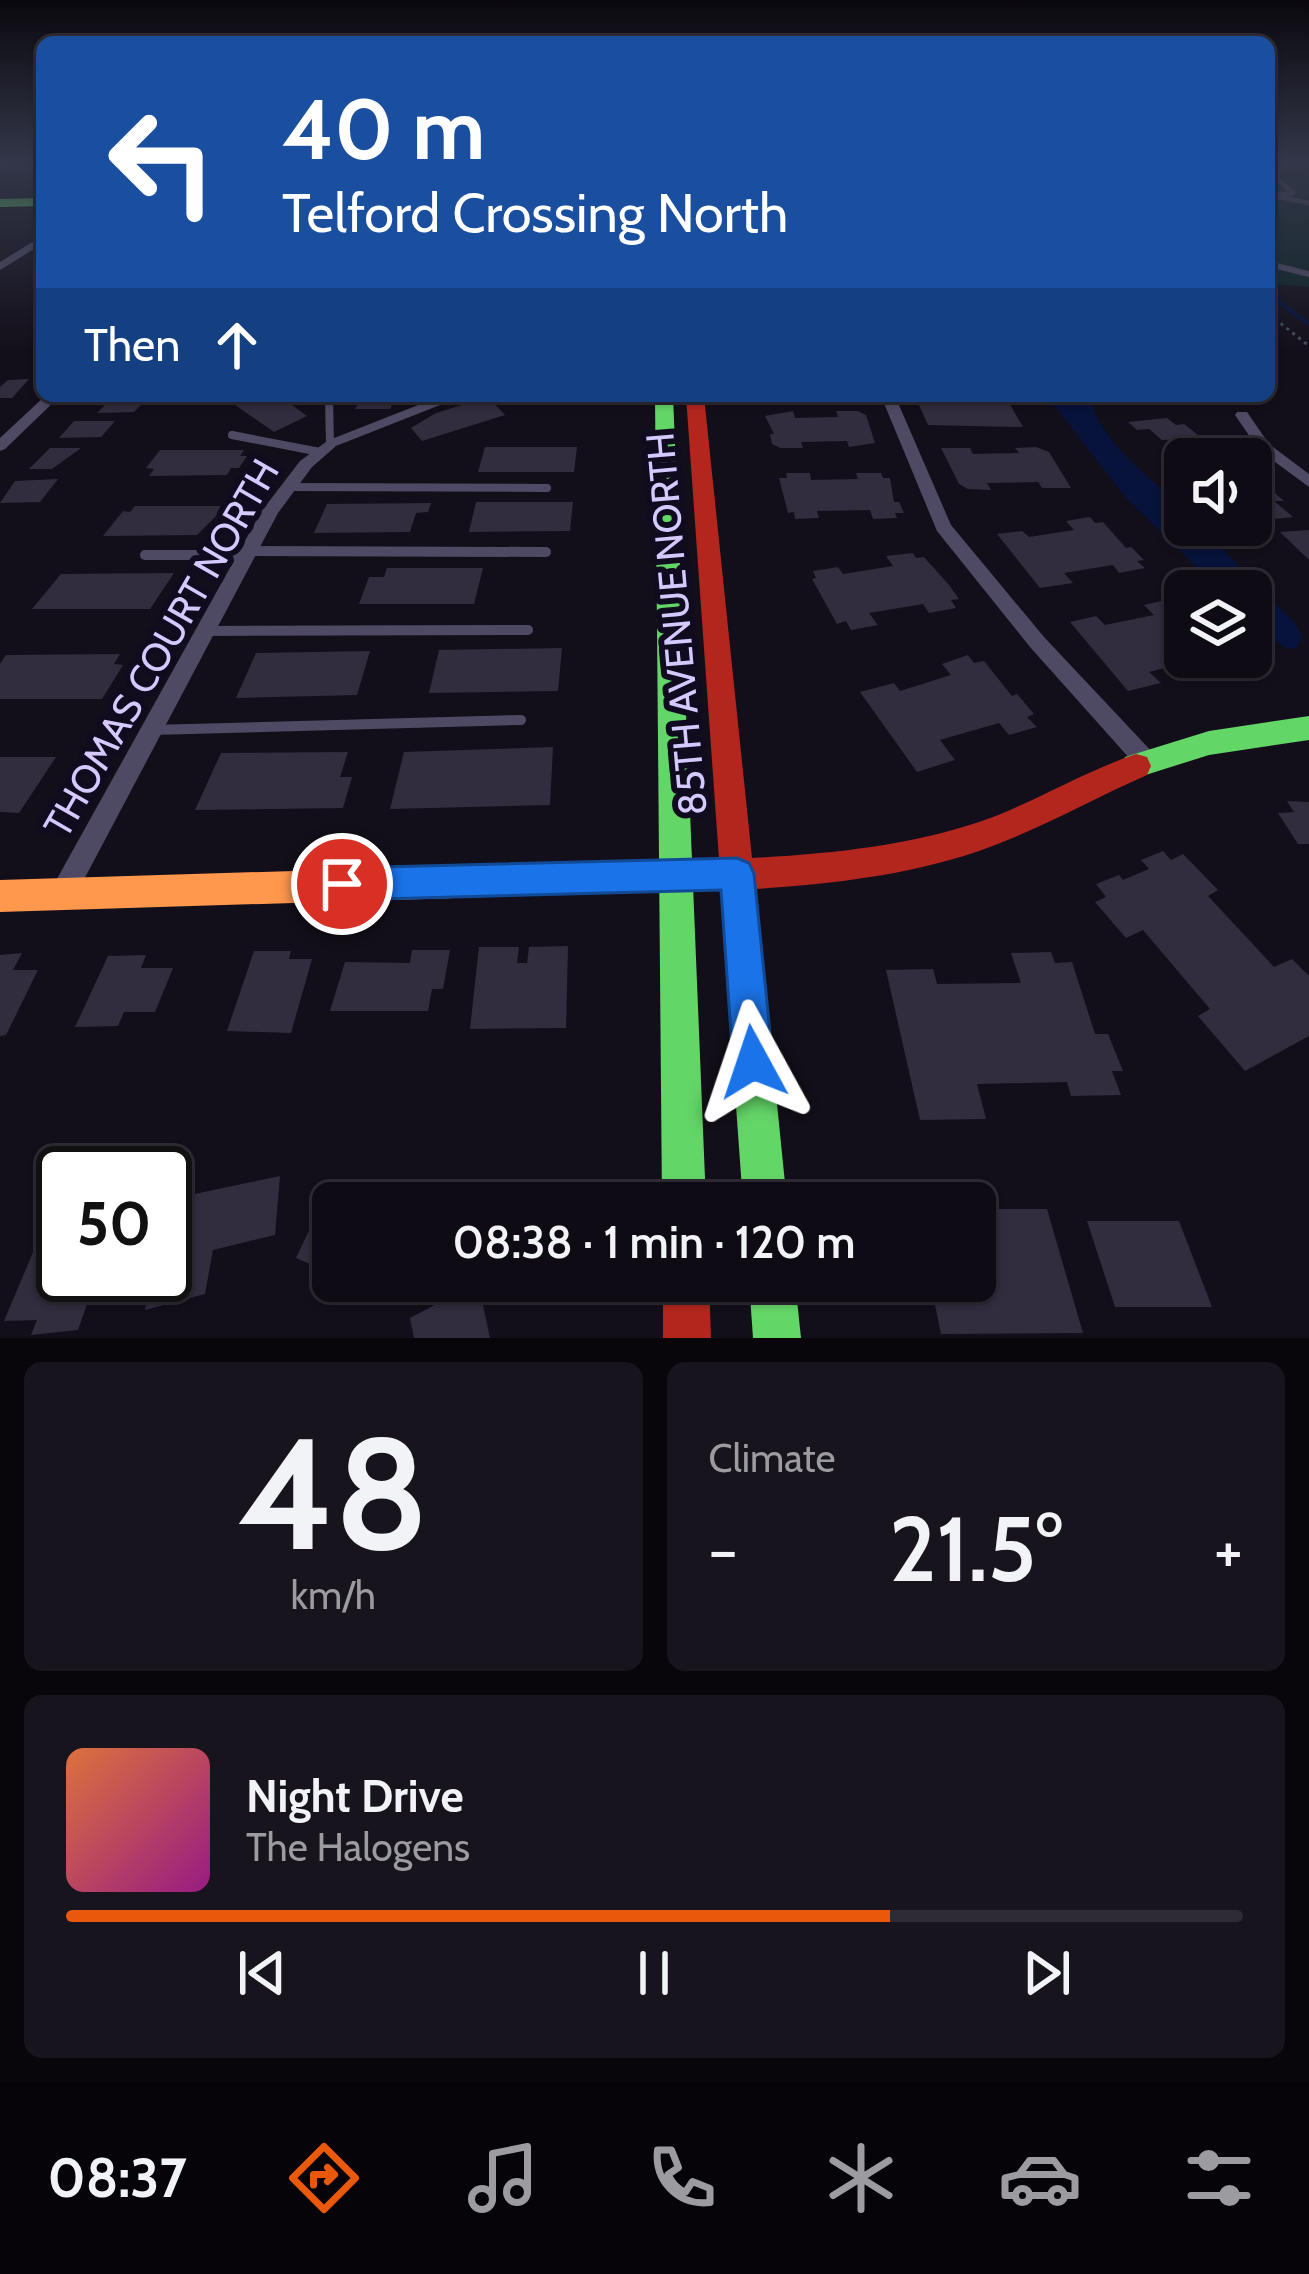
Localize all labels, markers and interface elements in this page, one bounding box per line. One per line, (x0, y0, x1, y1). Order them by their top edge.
text: 40 m (282, 78, 485, 180)
icon: left (84, 84, 240, 240)
text: Telford Crossing North (282, 180, 788, 246)
icon: ahead (204, 312, 270, 378)
text: Then (84, 318, 180, 372)
street label: 85TH AVENUE NORTH (635, 431, 717, 817)
map controls (1164, 438, 1272, 678)
button: sound (1164, 438, 1272, 546)
street label: THOMAS COURT NORTH (33, 450, 289, 846)
button: layers (1164, 570, 1272, 678)
pin (291, 833, 393, 935)
icon: arrive (309, 851, 375, 917)
position arrow (690, 999, 816, 1125)
speed limit sign: 50 (36, 1146, 192, 1302)
text: 08:38 · 1 min · 120 m (453, 1215, 855, 1269)
text: 48 (238, 1398, 429, 1588)
text: Climate (709, 1434, 835, 1482)
text: 21.5° (889, 1494, 1062, 1604)
text: − (709, 1509, 738, 1590)
text: + (1214, 1509, 1243, 1590)
text: km/h (291, 1571, 376, 1619)
text: Night Drive (246, 1769, 464, 1823)
text: The Halogens (246, 1823, 470, 1871)
icon: previous (229, 1940, 295, 2006)
icon: pause (621, 1940, 687, 2006)
icon: next (1014, 1940, 1080, 2006)
icon: directions (282, 2136, 366, 2220)
icon: music (461, 2136, 545, 2220)
icon: phone (640, 2136, 724, 2220)
icon: climate (819, 2136, 903, 2220)
icon: car (998, 2136, 1082, 2220)
icon: filters (1177, 2136, 1261, 2220)
text: 08:37 (48, 2145, 187, 2211)

